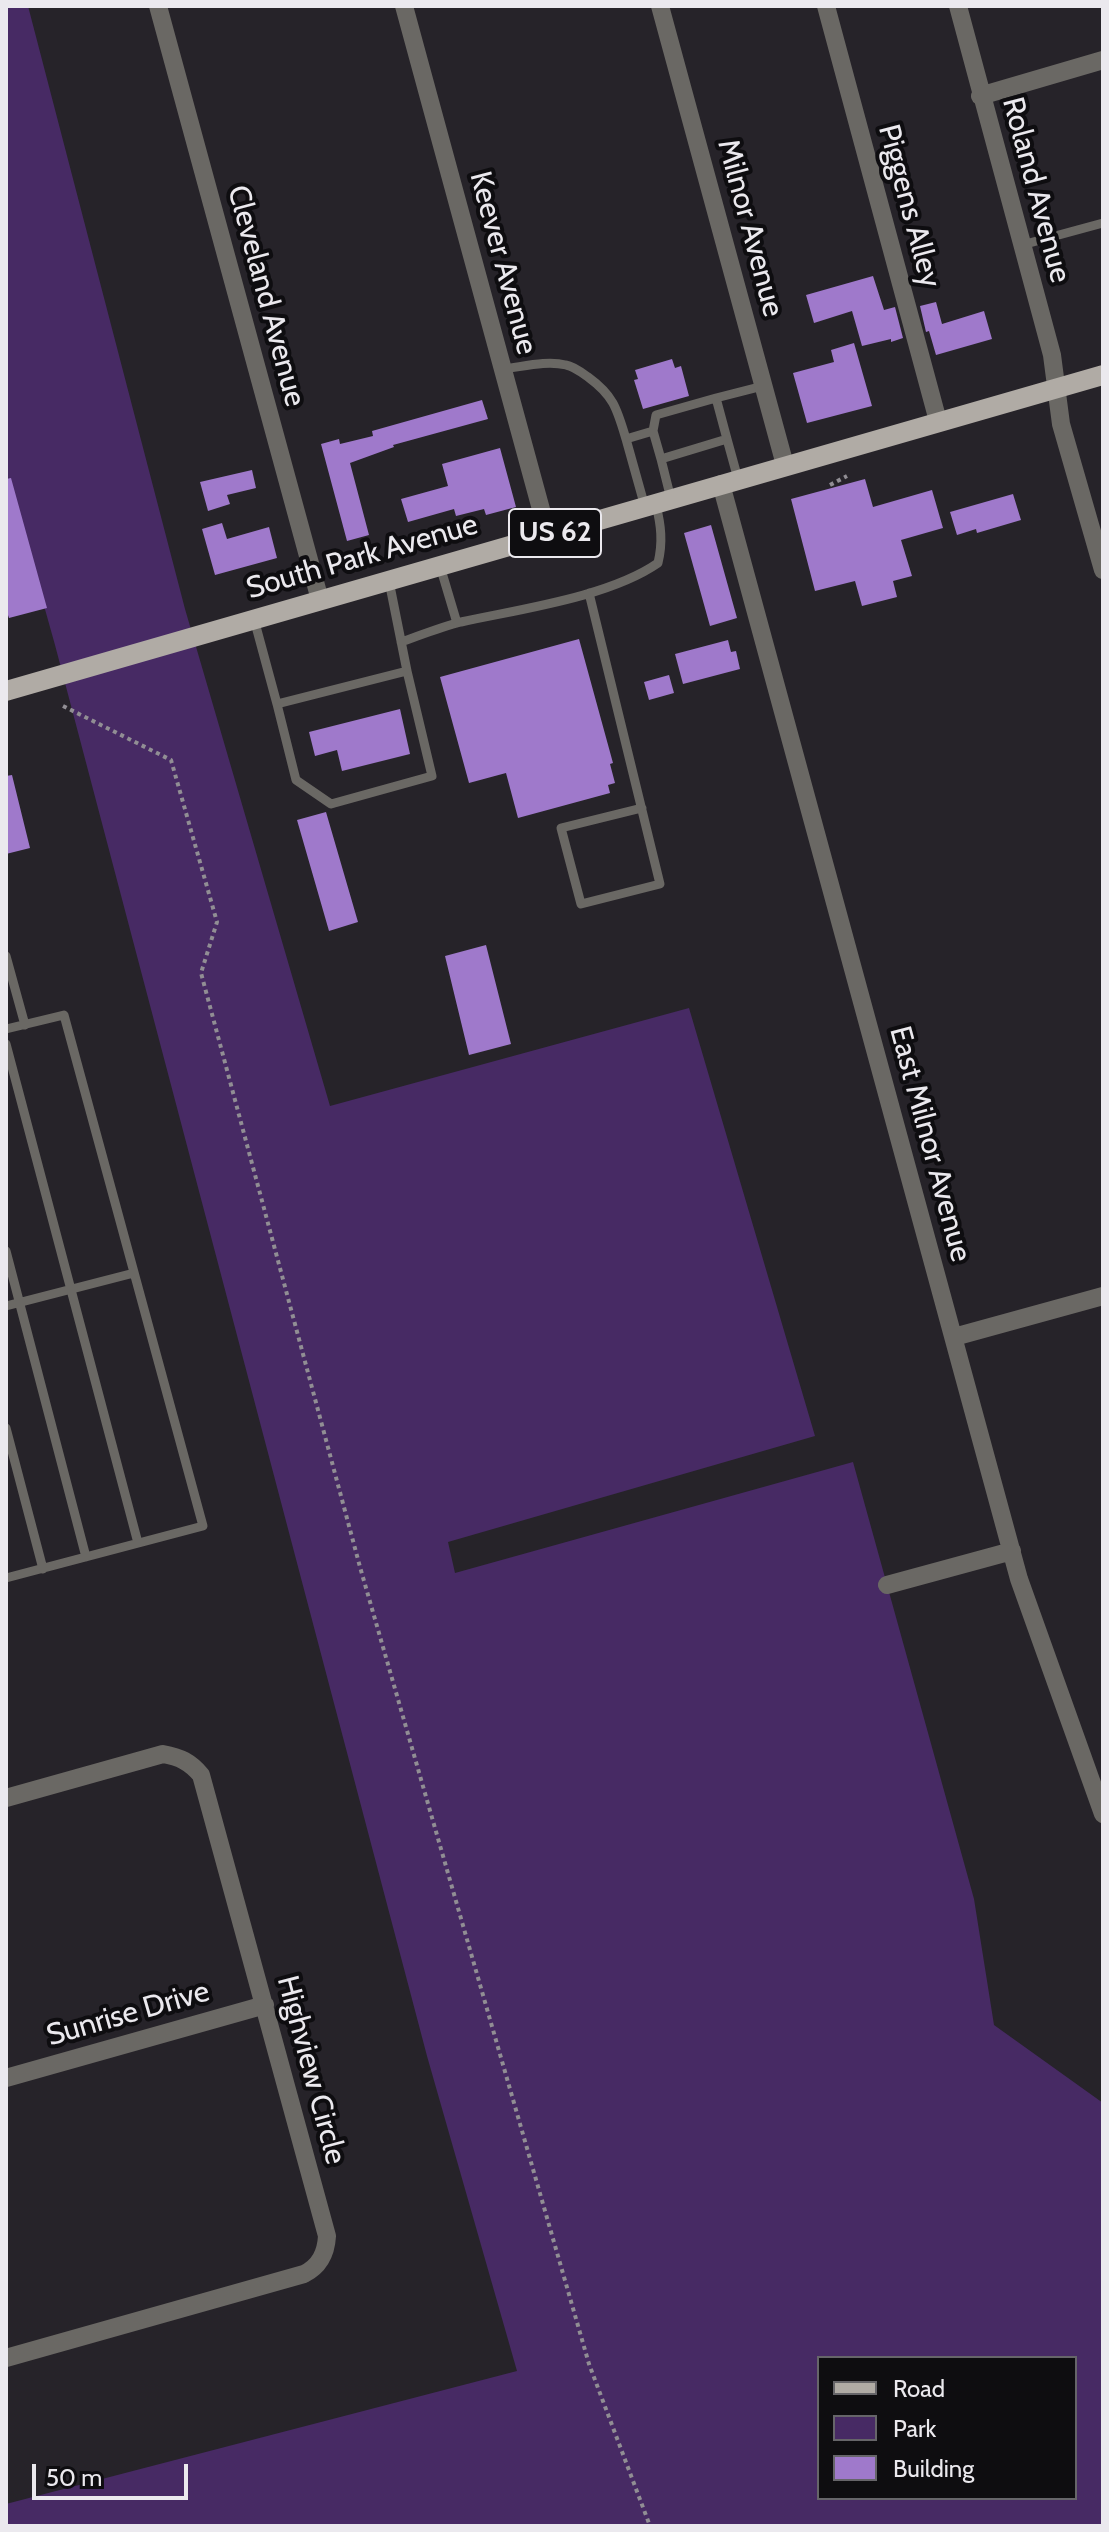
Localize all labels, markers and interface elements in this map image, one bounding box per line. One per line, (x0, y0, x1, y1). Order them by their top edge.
street label: Roland Avenue (994, 93, 1078, 287)
street label: Piggens Alley (870, 121, 948, 291)
street label: Milnor Avenue (709, 135, 791, 321)
street label: Keever Avenue (461, 168, 545, 358)
street label: Cleveland Avenue (219, 182, 313, 410)
street label: South Park Avenue (242, 507, 482, 607)
road number: US 62 (509, 509, 601, 557)
street label: East Milnor Avenue (881, 1022, 979, 1266)
street label: Highview Circle (269, 1972, 353, 2168)
street label: Sunrise Drive (43, 1974, 213, 2054)
legend (817, 2356, 1077, 2500)
text: Road (893, 2374, 945, 2403)
text: Park (893, 2414, 936, 2443)
scale bar (36, 2448, 192, 2498)
text: Building (893, 2454, 974, 2483)
text: 50 m (46, 2463, 102, 2492)

